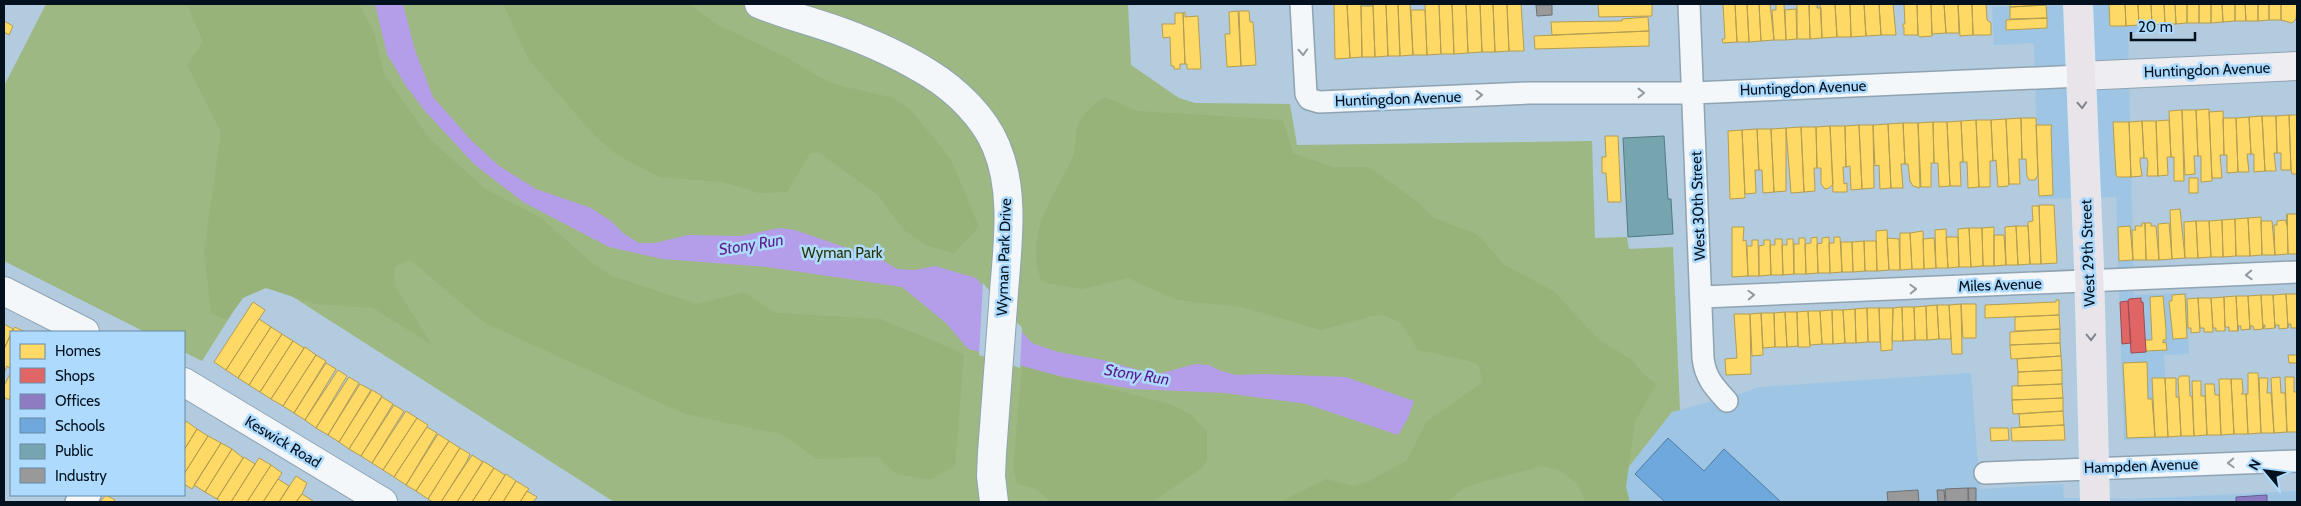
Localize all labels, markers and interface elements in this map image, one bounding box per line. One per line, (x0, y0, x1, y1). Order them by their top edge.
scale bar (2131, 10, 2195, 42)
text: 20 m (2138, 18, 2173, 36)
one-way arrow (1298, 48, 1309, 56)
street label: Huntingdon Avenue (2143, 59, 2271, 81)
street label: Huntingdon Avenue (1739, 77, 1867, 99)
street label: Huntingdon Avenue (1334, 88, 1462, 110)
one-way arrow (1638, 88, 1646, 98)
one-way arrow (1476, 90, 1483, 100)
one-way arrow (2077, 102, 2087, 109)
street label: West 30th Street (1687, 151, 1709, 261)
street label: Wyman Park Drive (993, 197, 1015, 316)
street label: West 29th Street (2077, 199, 2099, 307)
water label: Stony Run (717, 230, 785, 259)
park label: Wyman Park (802, 244, 883, 262)
one-way arrow (2244, 269, 2252, 280)
street label: Miles Avenue (1958, 275, 2042, 295)
one-way arrow (1909, 283, 1917, 294)
one-way arrow (1747, 289, 1755, 300)
legend (10, 331, 185, 496)
one-way arrow (2086, 334, 2096, 341)
text: Homes (55, 342, 101, 360)
water label: Stony Run (1103, 360, 1171, 389)
text: Shops (55, 367, 95, 385)
text: Offices (55, 392, 100, 410)
street label: Keswick Road (242, 412, 324, 472)
text: Schools (55, 417, 105, 435)
text: Public (55, 442, 93, 460)
north arrow (2241, 446, 2291, 496)
street label: Hampden Avenue (2083, 455, 2199, 477)
text: N (2244, 456, 2265, 473)
one-way arrow (2227, 458, 2234, 468)
text: Industry (55, 467, 107, 485)

